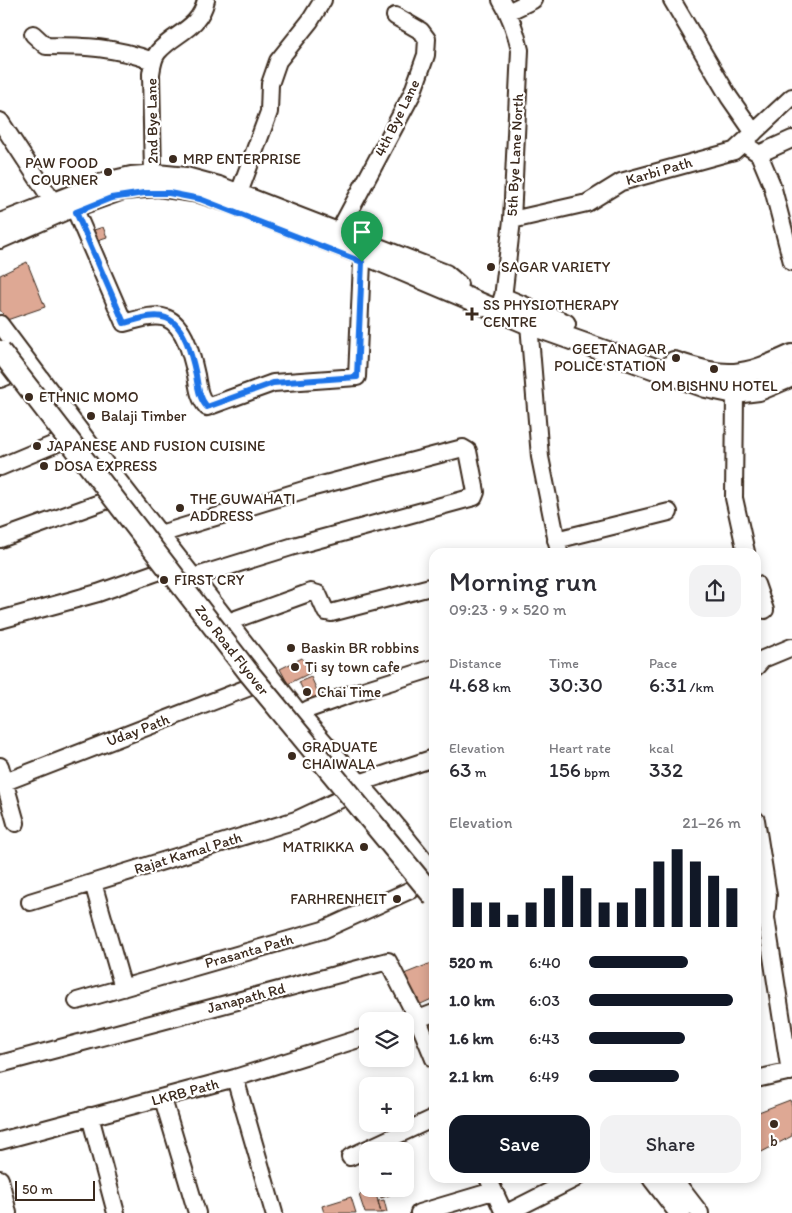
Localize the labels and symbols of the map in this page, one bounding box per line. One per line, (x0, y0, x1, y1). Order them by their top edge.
street label: 4th Bye Lane (371, 76, 423, 160)
street label: 2nd Bye Lane (142, 78, 162, 164)
street label: 5th Bye Lane North (503, 93, 527, 217)
place label: MRP ENTERPRISE (183, 150, 301, 168)
marker: MRP ENTERPRISE (167, 153, 179, 165)
street label: Karbi Path (624, 153, 694, 189)
place label: PAW FOOD COURNER (25, 154, 98, 189)
marker: PAW FOOD COURNER (102, 166, 114, 178)
pin (341, 211, 383, 262)
place label: SAGAR VARIETY (501, 258, 611, 276)
marker: SAGAR VARIETY (485, 261, 497, 273)
place label: SS PHYSIOTHERAPY CENTRE (483, 296, 619, 331)
marker: SS PHYSIOTHERAPY CENTRE (465, 307, 479, 321)
place label: GEETANAGAR POLICE STATION (554, 340, 667, 375)
marker: GEETANAGAR POLICE STATION (670, 352, 682, 364)
marker: OM BISHNU HOTEL (708, 363, 720, 375)
place label: OM BISHNU HOTEL (650, 377, 778, 395)
place label: ETHNIC MOMO (39, 388, 139, 406)
marker: ETHNIC MOMO (23, 391, 35, 403)
place label: Balaji Timber (101, 407, 187, 425)
marker: Balaji Timber (85, 410, 97, 422)
place label: JAPANESE AND FUSION CUISINE (47, 437, 265, 455)
marker: JAPANESE AND FUSION CUISINE (31, 440, 43, 452)
place label: DOSA EXPRESS (54, 457, 157, 475)
marker: DOSA EXPRESS (38, 460, 50, 472)
place label: THE GUWAHATI ADDRESS (190, 490, 295, 525)
marker: THE GUWAHATI ADDRESS (174, 502, 186, 514)
place label: FIRST CRY (174, 571, 245, 589)
marker: FIRST CRY (158, 574, 170, 586)
street label: Zoo Road Flyover (191, 601, 273, 699)
place label: Baskin BR robbins (301, 639, 420, 657)
marker: Baskin BR robbins (285, 642, 297, 654)
place label: Ti sy town cafe (305, 658, 400, 676)
marker: Ti sy town cafe (289, 661, 301, 673)
place label: Chai Time (317, 683, 381, 701)
marker: Chai Time (301, 686, 313, 698)
street label: Uday Path (104, 710, 172, 750)
place label: GRADUATE CHAIWALA (302, 738, 377, 773)
marker: GRADUATE CHAIWALA (286, 750, 298, 762)
street label: Rajat Kamal Path (132, 828, 244, 878)
place label: MATRIKKA (282, 838, 354, 856)
marker: MATRIKKA (358, 841, 370, 853)
place label: FARHRENHEIT (290, 890, 388, 908)
marker: FARHRENHEIT (391, 893, 403, 905)
street label: Prasanta Path (203, 930, 295, 972)
street label: Janapath Rd (205, 979, 287, 1017)
street label: LKRB Path (149, 1074, 221, 1110)
marker: b (768, 1118, 780, 1130)
place label: b (770, 1132, 778, 1150)
scale bar (15, 1178, 95, 1201)

